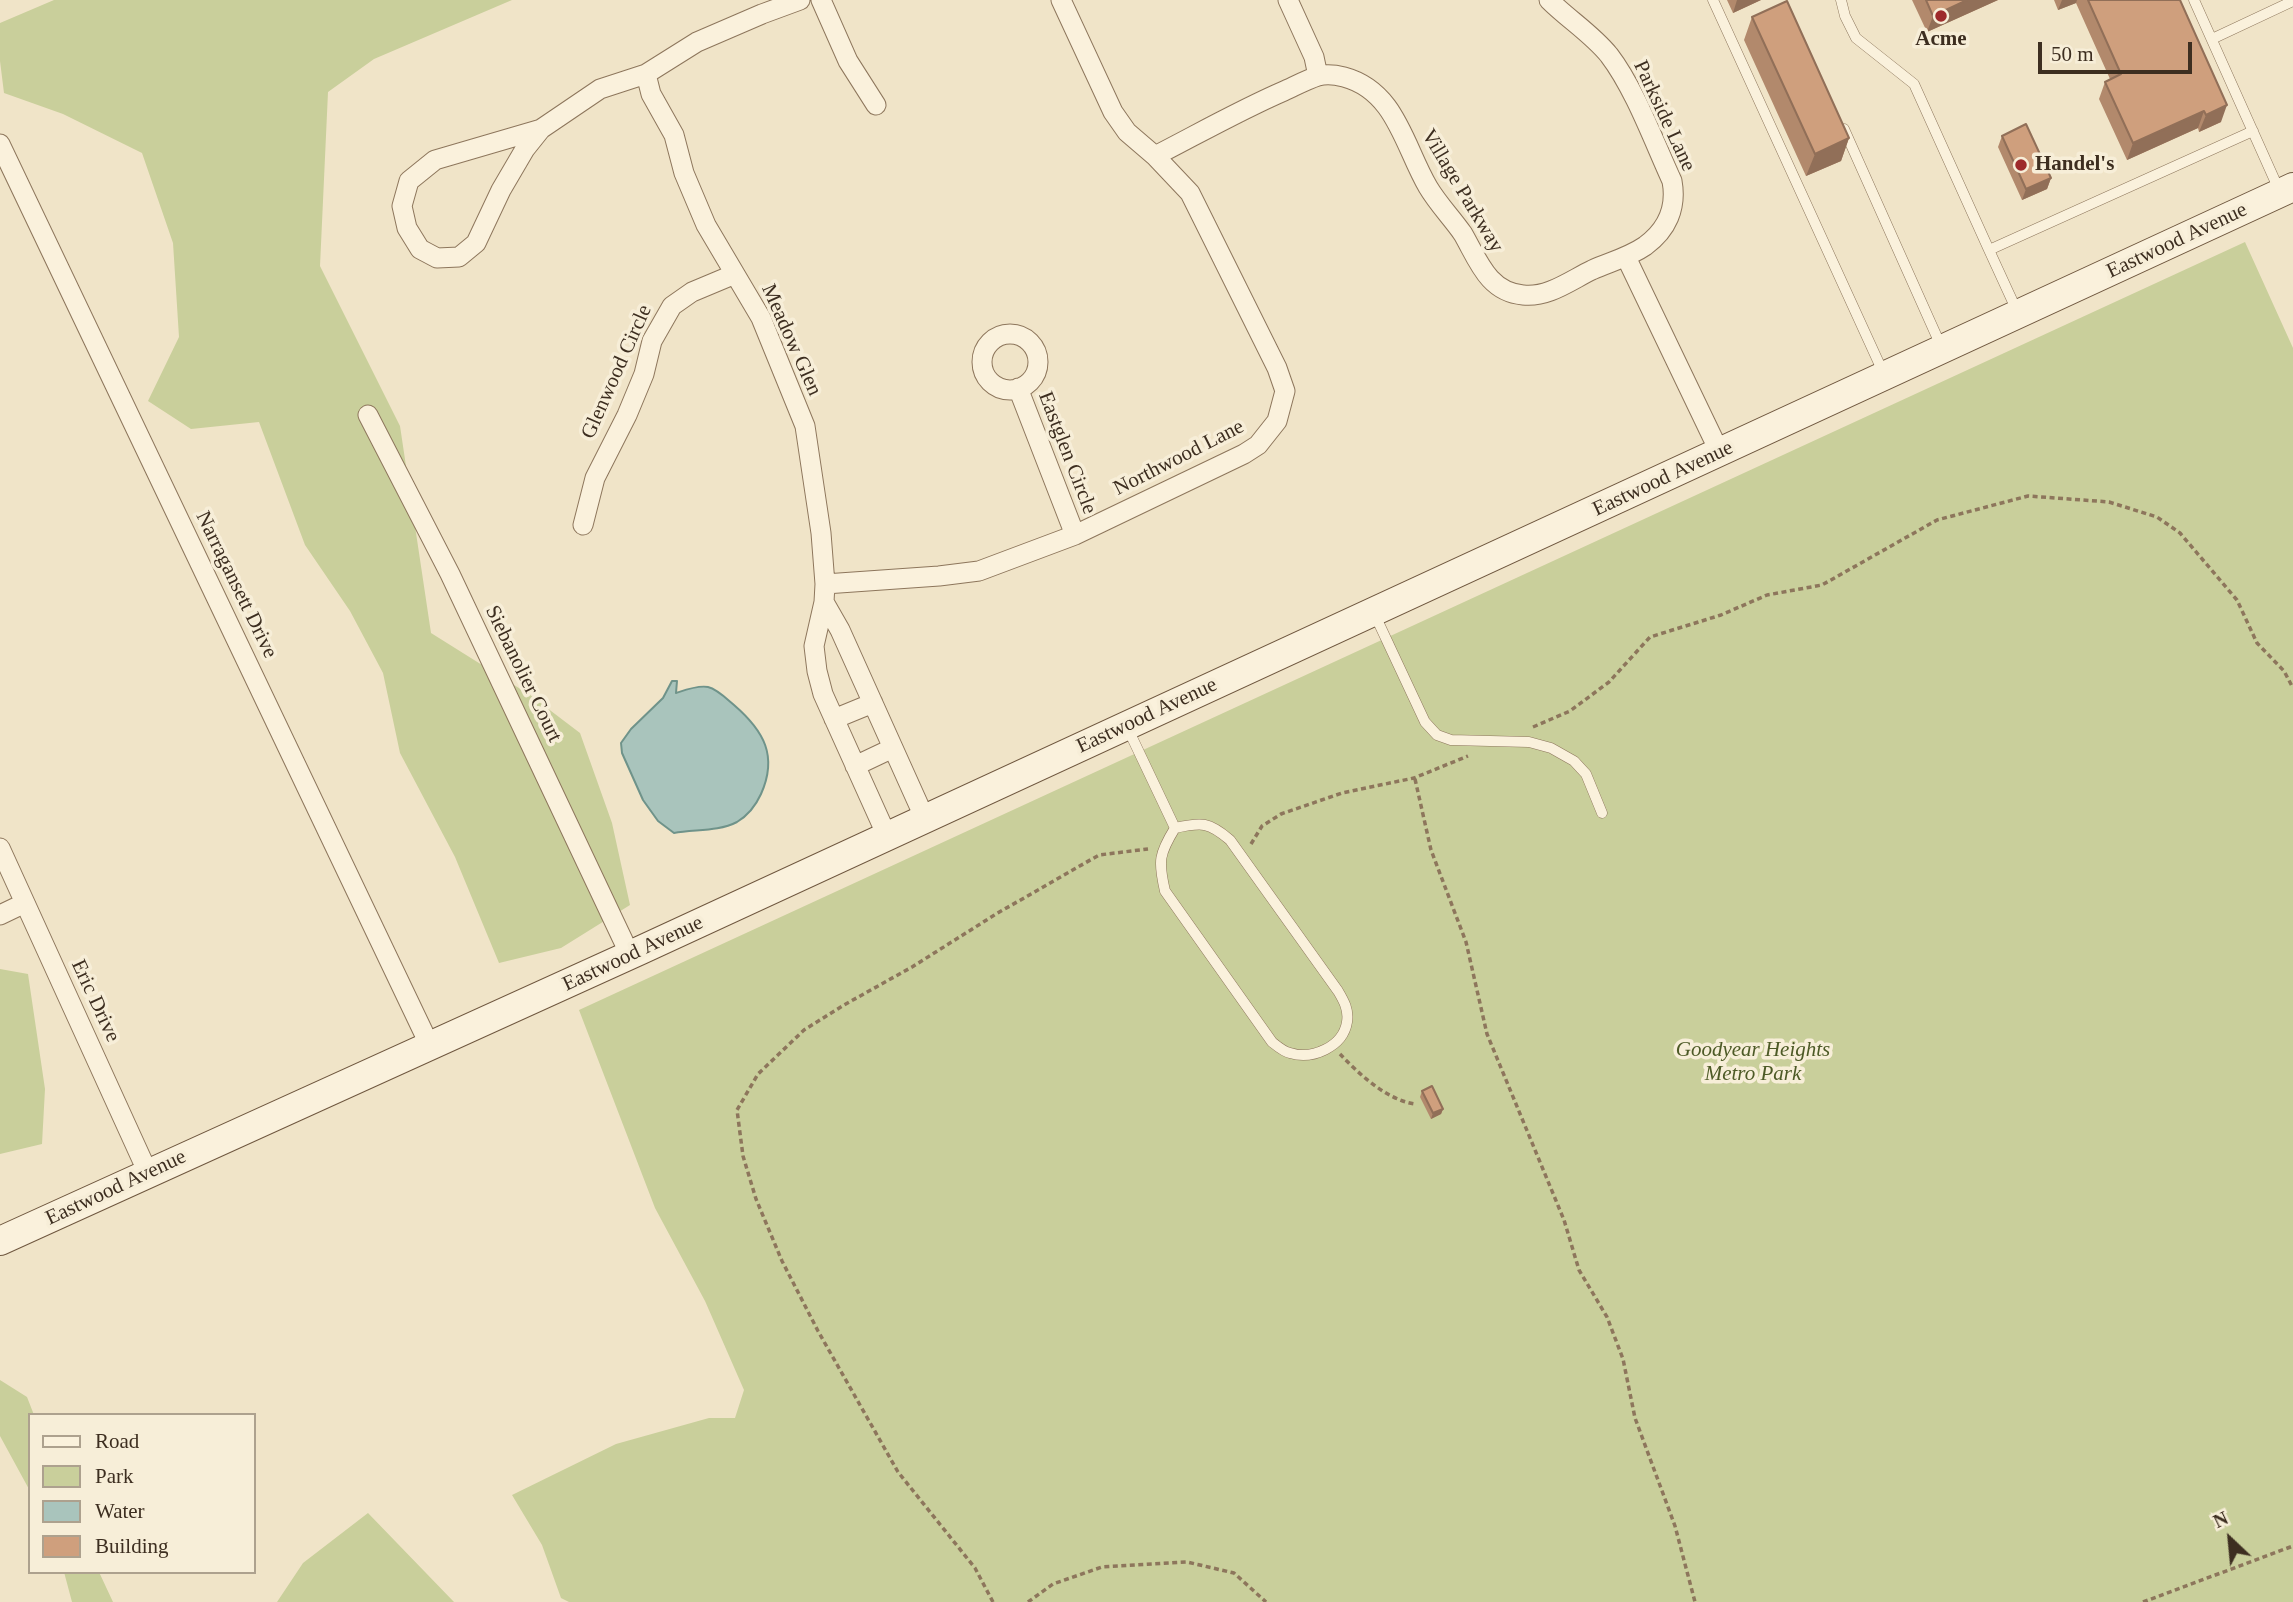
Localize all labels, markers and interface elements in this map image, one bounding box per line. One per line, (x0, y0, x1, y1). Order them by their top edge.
marker: Acme (1933, 8, 1949, 24)
place label: Acme (1915, 27, 1967, 53)
scale bar (2041, 28, 2195, 72)
text: 50 m (2051, 42, 2094, 66)
street label: Parkside Lane (1627, 57, 1701, 175)
street label: Village Parkway (1415, 125, 1509, 257)
place label: Handel's (2035, 152, 2114, 178)
marker: Handel's (2013, 157, 2029, 173)
street label: Eastwood Avenue (2103, 197, 2251, 285)
street label: Meadow Glen (755, 280, 827, 400)
street label: Glenwood Circle (576, 301, 658, 443)
street label: Eastglen Circle (1032, 388, 1102, 518)
street label: Northwood Lane (1110, 414, 1248, 502)
street label: Eastwood Avenue (1589, 435, 1737, 523)
street label: Narragansett Drive (190, 507, 282, 663)
street label: Siebanolier Court (479, 602, 567, 746)
street label: Eastwood Avenue (1073, 672, 1221, 760)
street label: Eastwood Avenue (559, 910, 707, 998)
street label: Eric Drive (65, 956, 125, 1046)
park label: Goodyear Heights Metro Park (1676, 1037, 1830, 1087)
street label: Eastwood Avenue (42, 1144, 190, 1232)
legend (28, 1413, 256, 1574)
text: Road (95, 1429, 139, 1453)
text: Park (95, 1464, 134, 1488)
text: Water (95, 1499, 145, 1523)
north arrow (2195, 1504, 2265, 1574)
text: N (2210, 1507, 2231, 1532)
text: Building (95, 1534, 169, 1558)

